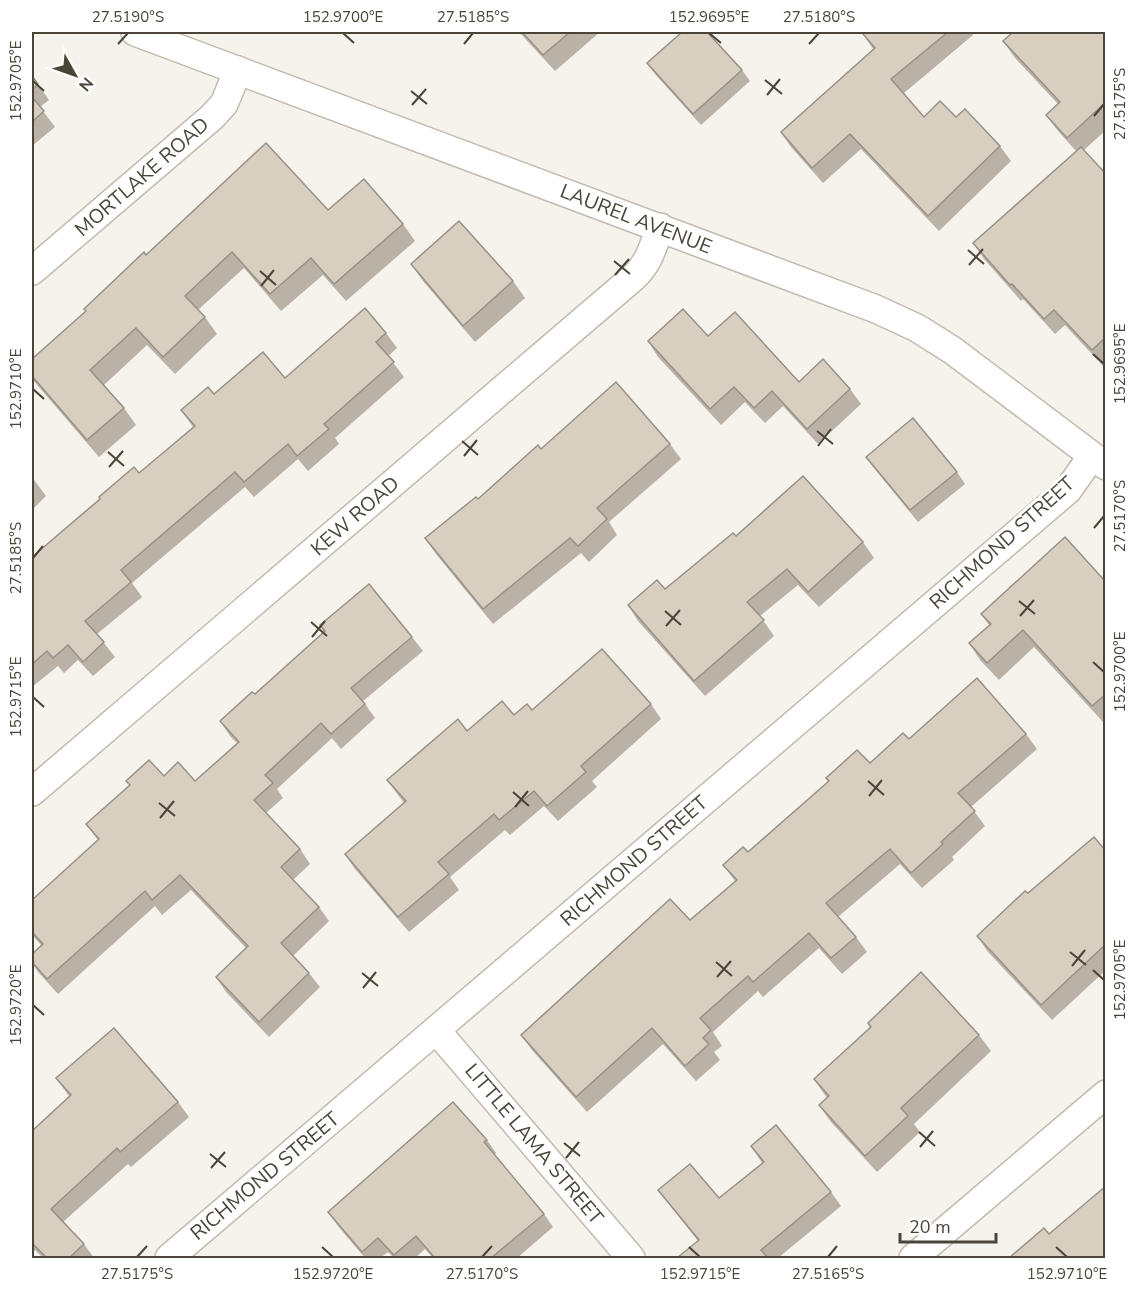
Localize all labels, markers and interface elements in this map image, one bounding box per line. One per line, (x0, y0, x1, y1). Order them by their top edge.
text: 27.5190°S (92, 7, 164, 27)
text: 152.9700°E (303, 7, 383, 27)
text: 27.5185°S (437, 7, 509, 27)
text: 152.9695°E (669, 7, 749, 27)
text: 27.5180°S (783, 7, 855, 27)
text: 152.9705°E (6, 41, 26, 121)
north arrow (45, 45, 105, 105)
text: 27.5175°S (1110, 68, 1130, 140)
text: N (73, 72, 98, 96)
street label: MORTLAKE ROAD (69, 111, 215, 243)
street label: LAUREL AVENUE (556, 178, 716, 260)
text: 152.9695°E (1110, 324, 1130, 404)
text: 152.9710°E (6, 349, 26, 429)
street label: KEW ROAD (305, 470, 405, 562)
street label: RICHMOND STREET (924, 470, 1080, 616)
text: 27.5170°S (1110, 480, 1130, 552)
text: 27.5185°S (6, 522, 26, 594)
text: 152.9700°E (1110, 632, 1130, 712)
text: 152.9715°E (6, 657, 26, 737)
street label: RICHMOND STREET (555, 789, 713, 933)
text: 152.9705°E (1110, 940, 1130, 1020)
text: 152.9720°E (6, 965, 26, 1045)
street label: LITTLE LAMA STREET (459, 1058, 609, 1230)
street label: RICHMOND STREET (185, 1106, 345, 1246)
scale bar (900, 1206, 996, 1244)
text: 20 m (909, 1215, 951, 1239)
text: 27.5175°S (101, 1264, 173, 1284)
text: 152.9720°E (293, 1264, 373, 1284)
text: 27.5170°S (446, 1264, 518, 1284)
text: 152.9715°E (660, 1264, 740, 1284)
text: 27.5165°S (792, 1264, 864, 1284)
text: 152.9710°E (1027, 1264, 1107, 1284)

